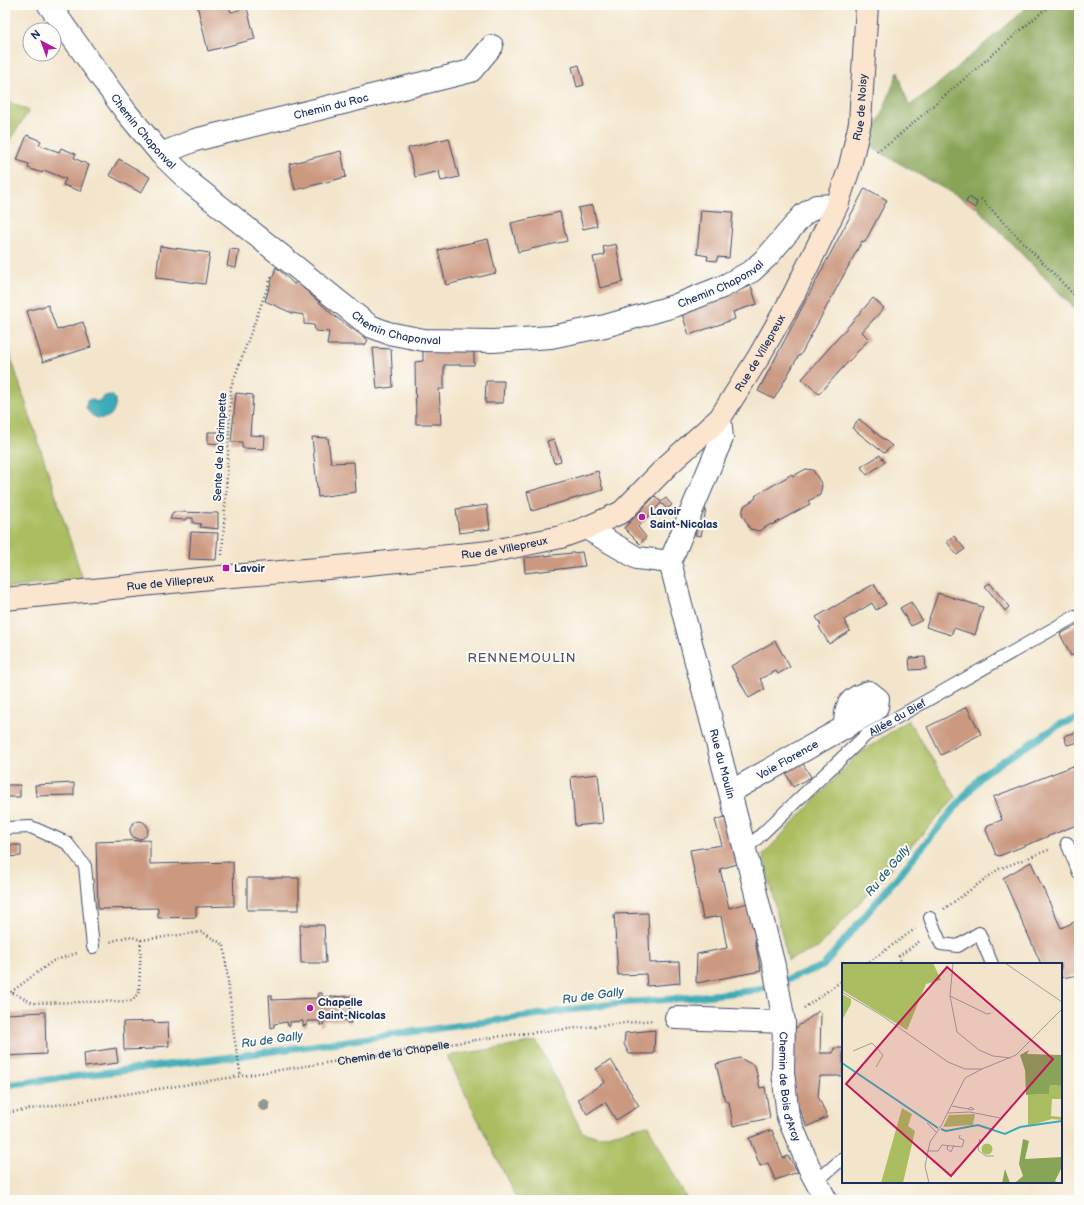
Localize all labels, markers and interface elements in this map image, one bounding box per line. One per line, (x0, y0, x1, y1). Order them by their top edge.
north arrow (22, 22, 62, 62)
text: N (28, 27, 43, 42)
street label: Rue de Noisy (850, 73, 869, 142)
street label: Chemin du Roc (292, 90, 370, 122)
street label: Chemin Chaponval (108, 91, 179, 172)
street label: Chemin Chaponval (676, 257, 766, 310)
street label: Chemin Chaponval (349, 308, 441, 347)
street label: Rue de Villepreux (732, 312, 788, 394)
street label: Sente de la Grimpette (211, 392, 229, 502)
place label: Lavoir Saint-Nicolas (650, 505, 718, 531)
marker: Lavoir Saint-Nicolas (637, 512, 647, 522)
street label: Rue de Villepreux (460, 533, 549, 561)
place label: Lavoir (234, 562, 265, 575)
marker: Lavoir (221, 563, 231, 573)
street label: Rue de Villepreux (126, 571, 214, 593)
district label: RENNEMOULIN (468, 650, 576, 666)
street label: Allée du Bief (867, 696, 929, 738)
street label: Rue du Moulin (707, 727, 738, 800)
street label: Voie Florence (754, 737, 821, 782)
water label: Ru de Gally (862, 842, 914, 900)
inset map (842, 963, 1062, 1183)
water label: Ru de Gally (561, 984, 625, 1008)
place label: Chapelle Saint-Nicolas (318, 996, 386, 1022)
marker: Chapelle Saint-Nicolas (305, 1003, 315, 1013)
water label: Ru de Gally (240, 1028, 304, 1052)
street label: Chemin de Bois d'Arcy (776, 1032, 804, 1143)
street label: Chemin de la Chapelle (336, 1038, 451, 1068)

